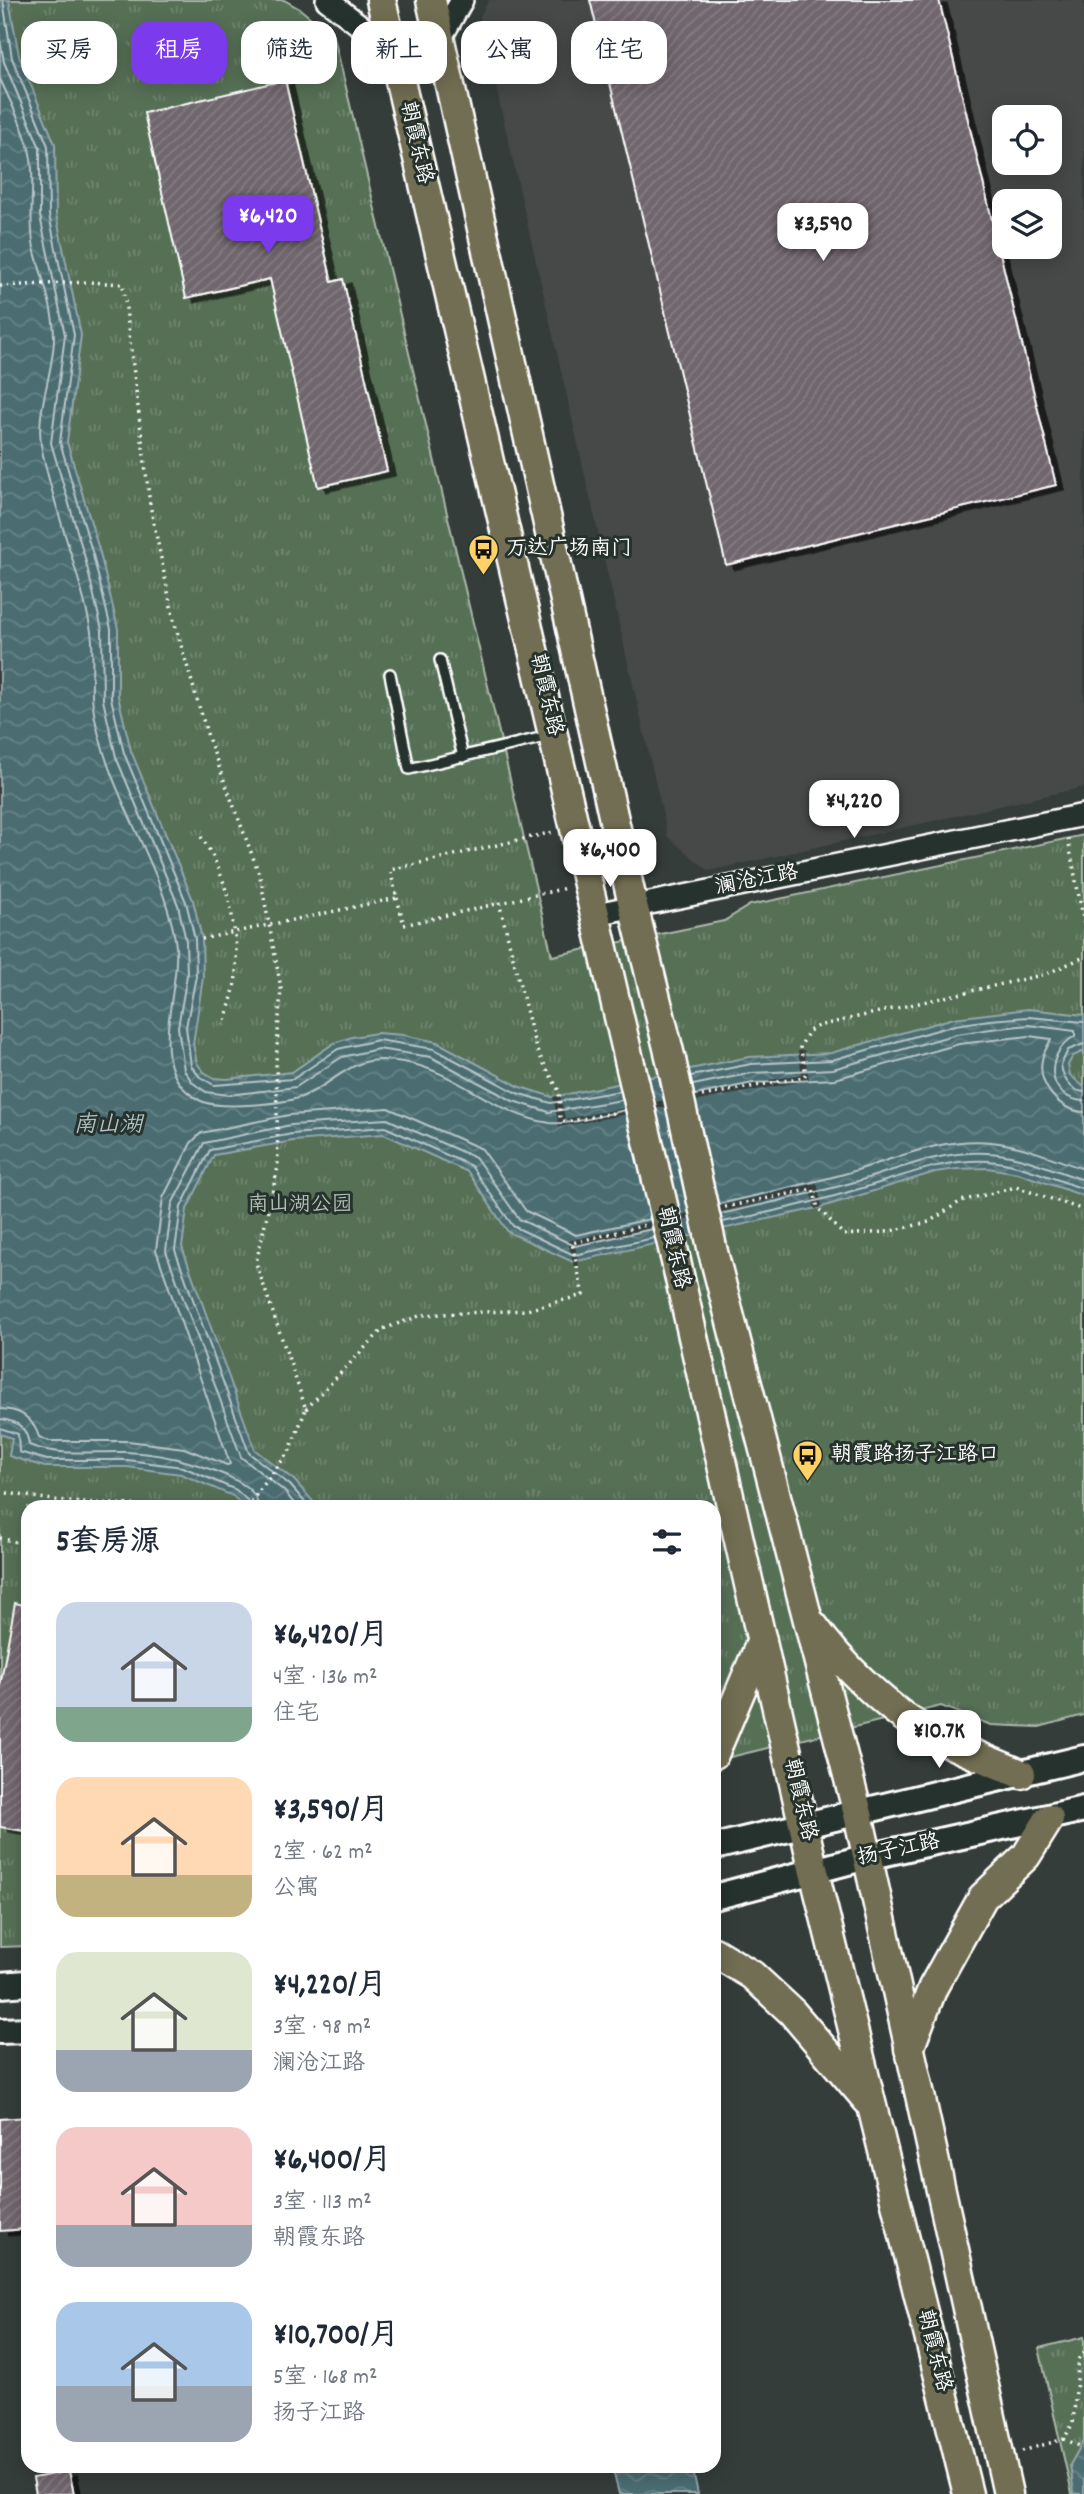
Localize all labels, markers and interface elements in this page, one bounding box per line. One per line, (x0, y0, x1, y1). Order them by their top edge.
chip: 买房 (21, 21, 117, 84)
chip: 租房 (131, 21, 227, 84)
chip: 筛选 (241, 21, 337, 84)
chip: 新上 (351, 21, 447, 84)
chip: 公寓 (461, 21, 557, 84)
chip: 住宅 (571, 21, 667, 84)
street label: 朝霞东路 (391, 99, 439, 187)
map controls (992, 105, 1062, 259)
button: locate (992, 105, 1062, 175)
button: layers (992, 189, 1062, 259)
pin: ¥6,420 (211, 196, 325, 255)
text: ¥6,420 (239, 201, 297, 234)
pin: ¥3,590 (766, 204, 880, 263)
text: ¥3,590 (793, 209, 853, 242)
bus stop icon: 万达广场南门 (466, 533, 500, 577)
place label: 万达广场南门 (506, 535, 632, 565)
street label: 朝霞东路 (521, 651, 569, 739)
pin: ¥4,220 (797, 780, 911, 840)
text: ¥4,220 (825, 786, 883, 819)
pin: ¥6,400 (553, 830, 667, 889)
text: ¥6,400 (579, 835, 641, 868)
street label: 澜沧江路 (713, 858, 801, 904)
water label: 南山湖 (74, 1110, 145, 1143)
park label: 南山湖公园 (248, 1191, 353, 1221)
street label: 朝霞东路 (648, 1204, 696, 1292)
bus stop icon: 朝霞路扬子江路口 (791, 1439, 825, 1483)
place label: 朝霞路扬子江路口 (831, 1441, 999, 1471)
text: 5套房源 (56, 1523, 160, 1566)
icon: filters (648, 1523, 686, 1561)
text: ¥6,420/月 (273, 1616, 388, 1659)
icon: home (112, 1630, 196, 1714)
text: 4室 · 136 m² (273, 1662, 377, 1695)
text: 住宅 (273, 1698, 319, 1731)
pin: ¥10.7K (882, 1710, 996, 1770)
text: ¥10.7K (913, 1716, 965, 1749)
street label: 朝霞东路 (775, 1756, 823, 1844)
text: ¥3,590/月 (273, 1791, 389, 1834)
icon: home (112, 1805, 196, 1889)
street label: 扬子江路 (855, 1828, 943, 1874)
text: 2室 · 62 m² (273, 1837, 373, 1870)
text: 公寓 (273, 1873, 319, 1906)
text: ¥4,220/月 (273, 1966, 387, 2009)
icon: home (112, 1980, 196, 2064)
text: 3室 · 98 m² (273, 2012, 371, 2045)
text: 澜沧江路 (273, 2048, 365, 2081)
text: ¥6,400/月 (273, 2141, 392, 2184)
icon: home (112, 2155, 196, 2239)
text: 3室 · 113 m² (273, 2187, 372, 2220)
text: 朝霞东路 (273, 2223, 365, 2256)
street label: 朝霞东路 (908, 2307, 958, 2395)
text: ¥10,700/月 (273, 2316, 399, 2359)
icon: home (112, 2330, 196, 2414)
text: 5室 · 168 m² (273, 2362, 377, 2395)
text: 扬子江路 (273, 2398, 365, 2431)

